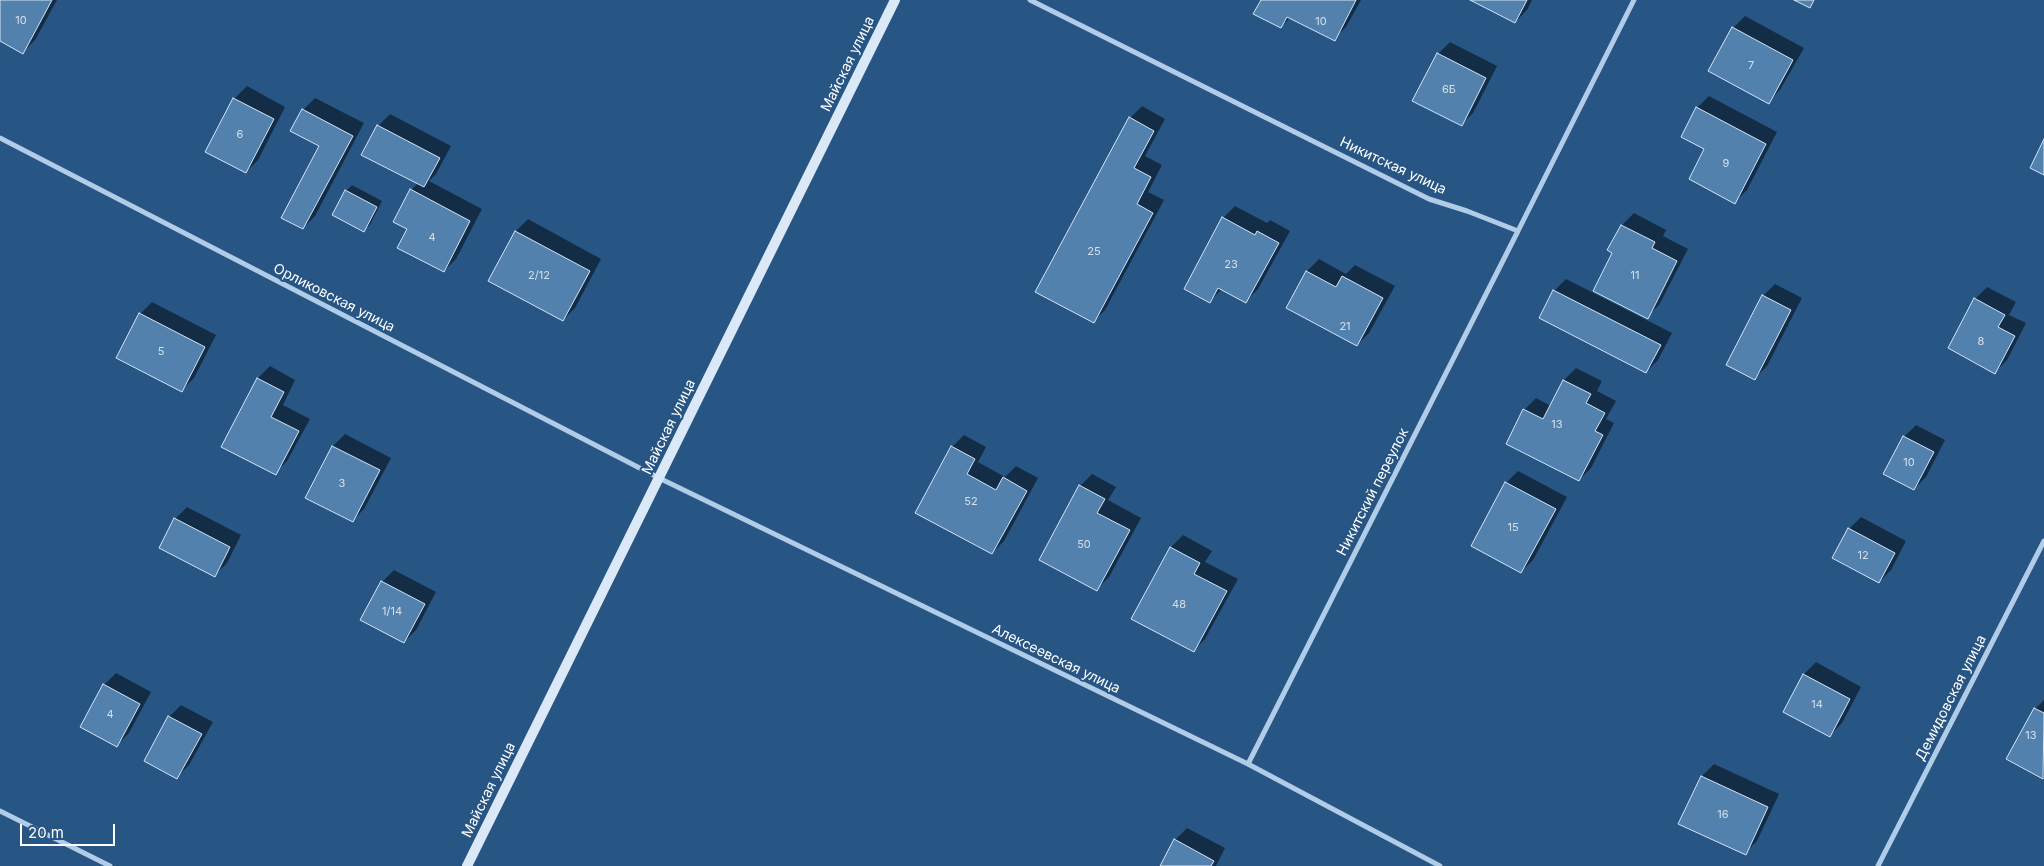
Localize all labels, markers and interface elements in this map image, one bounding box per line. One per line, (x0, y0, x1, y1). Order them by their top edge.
house number: 10 (15, 14, 27, 28)
street label: Майская улица (818, 14, 878, 114)
house number: 10 (1315, 15, 1327, 29)
house number: 7 (1748, 59, 1754, 73)
house number: 6Б (1442, 83, 1456, 97)
house number: 6 (237, 128, 243, 142)
street label: Никитская улица (1337, 134, 1449, 198)
house number: 9 (1723, 157, 1729, 171)
house number: 4 (428, 231, 436, 245)
house number: 25 (1087, 245, 1101, 259)
house number: 23 (1224, 258, 1238, 272)
street label: Орликовская улица (270, 260, 398, 336)
house number: 2/12 (528, 269, 550, 283)
house number: 11 (1631, 269, 1639, 283)
house number: 21 (1339, 320, 1351, 334)
house number: 8 (1978, 335, 1984, 349)
house number: 5 (158, 345, 164, 359)
street label: Майская улица (639, 377, 699, 477)
house number: 13 (1551, 418, 1563, 432)
street label: Никитский переулок (1334, 425, 1412, 559)
house number: 10 (1903, 456, 1915, 470)
house number: 3 (339, 477, 345, 491)
house number: 52 (964, 495, 978, 509)
house number: 15 (1507, 521, 1519, 535)
house number: 50 (1077, 538, 1091, 552)
house number: 12 (1857, 549, 1869, 563)
house number: 48 (1172, 598, 1186, 612)
house number: 1/14 (382, 605, 402, 619)
street label: Алексеевская улица (989, 621, 1123, 697)
street label: Демидовская улица (1912, 632, 1990, 764)
house number: 14 (1811, 698, 1823, 712)
house number: 4 (106, 708, 114, 722)
house number: 13 (2025, 729, 2037, 743)
street label: Майская улица (459, 740, 519, 840)
house number: 16 (1717, 808, 1729, 822)
scale bar (22, 814, 118, 846)
text: 20 m (28, 823, 64, 842)

